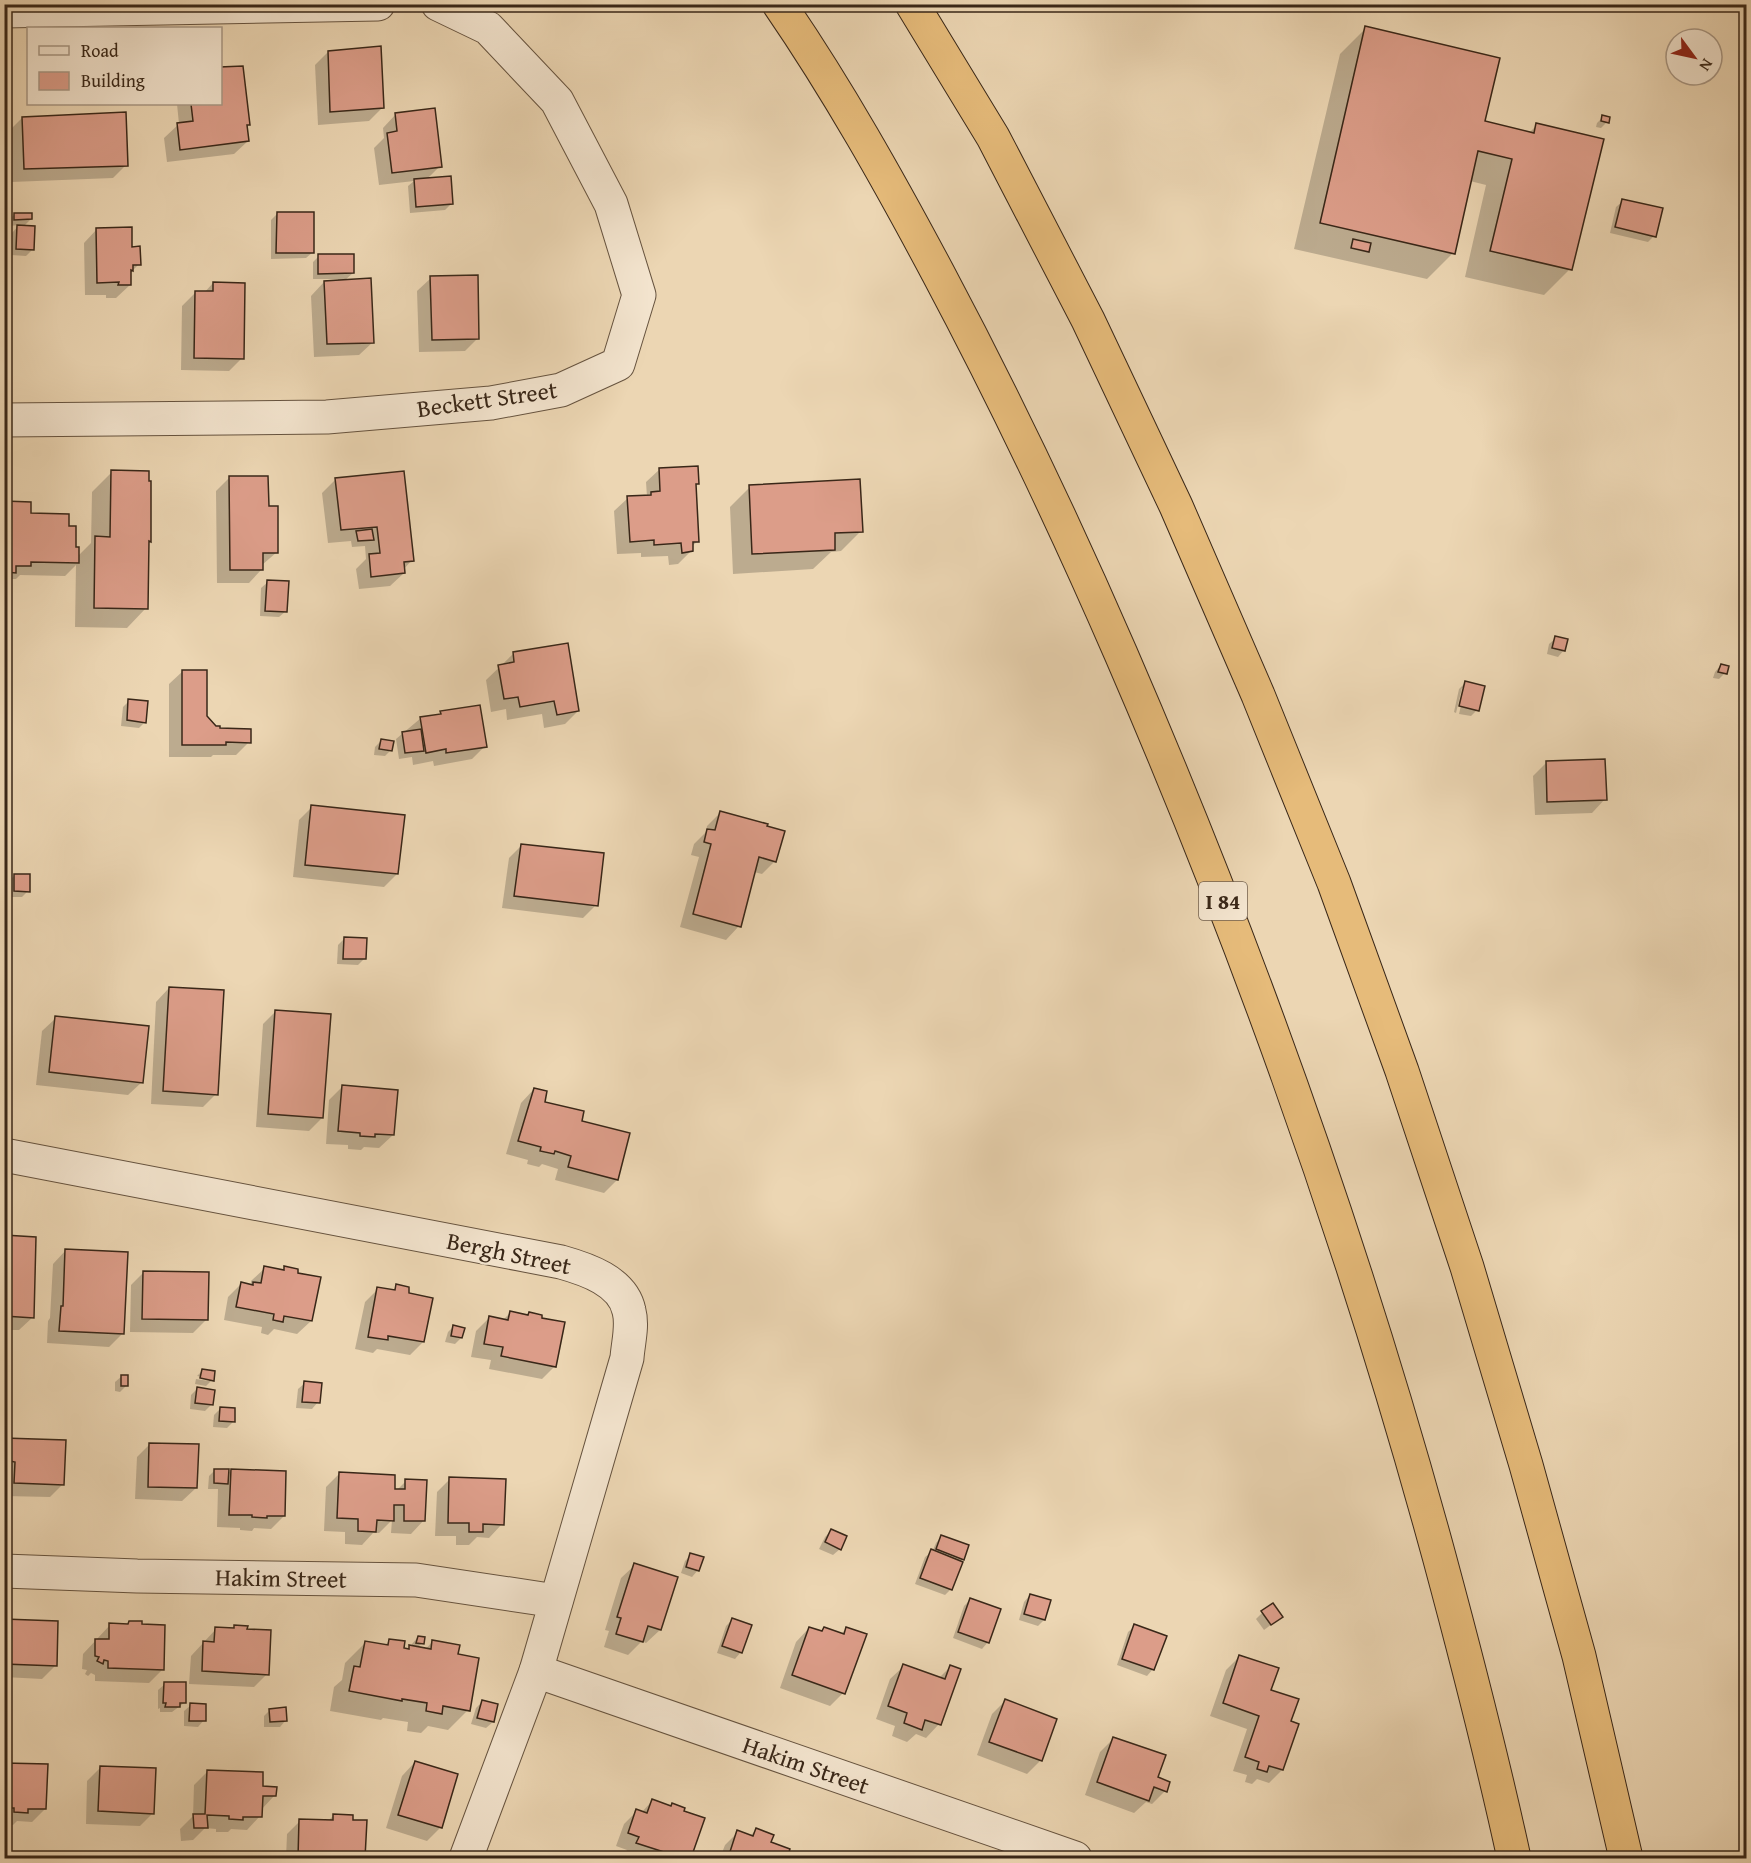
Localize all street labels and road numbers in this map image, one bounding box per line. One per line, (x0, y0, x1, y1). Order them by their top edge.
street label: Beckett Street (415, 372, 560, 426)
road number: I 84 (1199, 882, 1247, 920)
street label: Bergh Street (444, 1223, 575, 1283)
street label: Hakim Street (215, 1559, 348, 1597)
street label: Hakim Street (738, 1727, 875, 1803)

